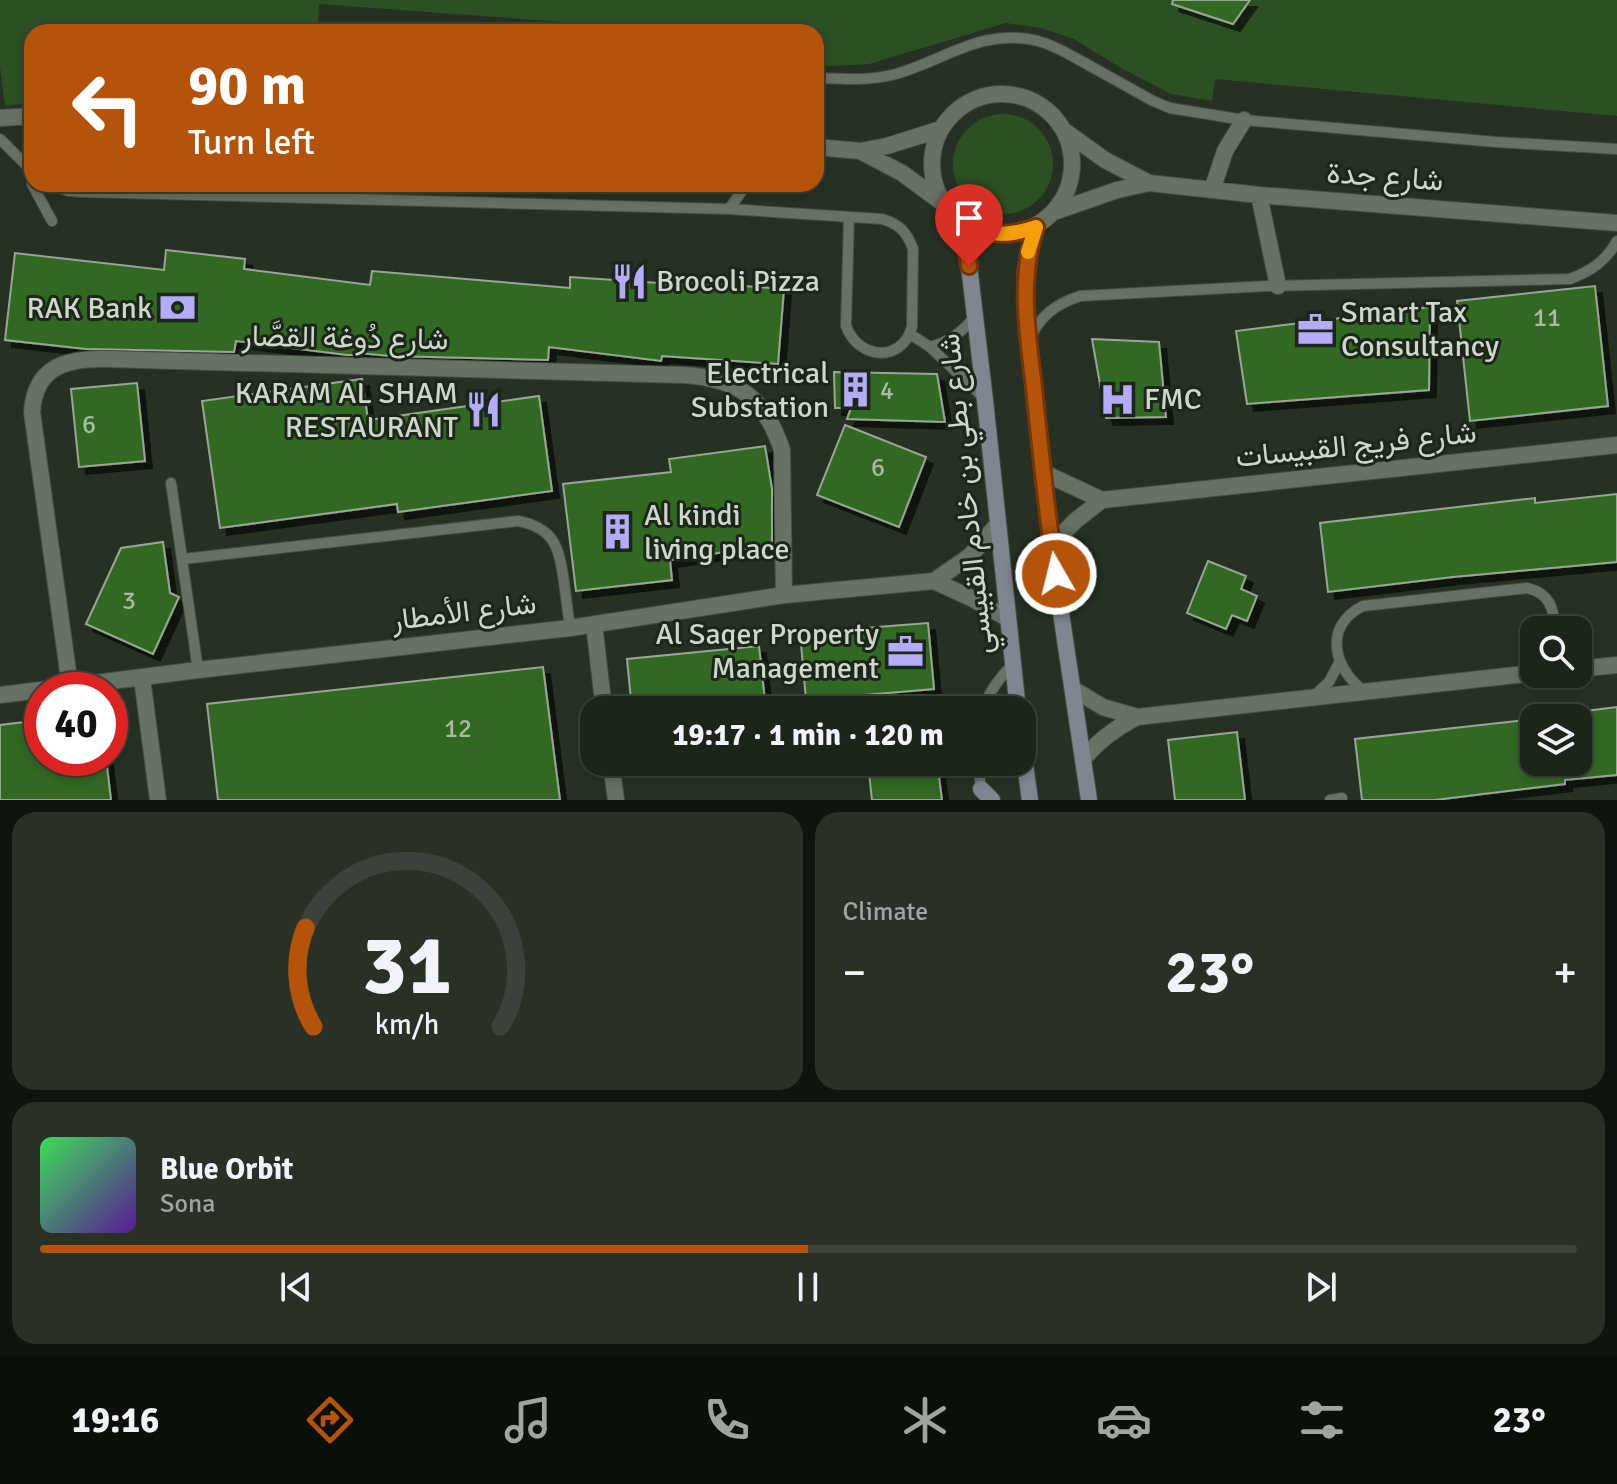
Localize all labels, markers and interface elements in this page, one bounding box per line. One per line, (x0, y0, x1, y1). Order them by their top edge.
text: 90 m (188, 51, 306, 120)
icon: left (56, 56, 160, 160)
text: Turn left (188, 120, 315, 165)
street label: شارع جدة (1325, 154, 1445, 201)
pin (935, 184, 1003, 266)
icon: arrive (947, 196, 991, 240)
restaurant icon: Brocoli Pizza (611, 262, 649, 300)
place label: Brocoli Pizza (656, 263, 820, 300)
bank icon: RAK Bank (159, 289, 197, 327)
place label: RAK Bank (26, 290, 152, 327)
place label: Smart Tax Consultancy (1341, 294, 1499, 365)
house number: 11 (1533, 302, 1561, 334)
office icon: Smart Tax Consultancy (1296, 310, 1334, 348)
street label: شارع دُوغة القصَّار (240, 318, 449, 359)
street label: شارع بطي بن خادم القبيسي (931, 331, 1006, 656)
place label: Electrical Substation (691, 355, 829, 426)
building icon: Electrical Substation (836, 371, 874, 409)
place label: KARAM AL SHAM RESTAURANT (235, 375, 458, 446)
house number: 4 (880, 375, 894, 407)
hospital icon: FMC (1099, 380, 1137, 418)
place label: FMC (1144, 381, 1202, 418)
restaurant icon: KARAM AL SHAM RESTAURANT (465, 391, 503, 429)
house number: 6 (82, 409, 96, 441)
street label: شارع فريج القبيسات (1234, 414, 1478, 477)
house number: 6 (871, 452, 885, 484)
place label: Al kindi living place (644, 497, 790, 568)
building icon: Al kindi living place (599, 513, 637, 551)
position arrow (1014, 532, 1098, 616)
house number: 3 (122, 585, 136, 617)
street label: شارع الأمطار (389, 585, 538, 640)
place label: Al Saqer Property Management (655, 616, 879, 687)
map controls (1520, 616, 1592, 776)
button: search (1520, 616, 1592, 688)
office icon: Al Saqer Property Management (886, 632, 924, 670)
speed limit sign: 40 (24, 672, 128, 776)
button: layers (1520, 704, 1592, 776)
house number: 12 (444, 713, 472, 745)
text: 19:17 · 1 min · 120 m (672, 717, 944, 754)
text: Climate (843, 896, 928, 928)
text: 31 (362, 915, 452, 1017)
text: 23° (1165, 936, 1254, 1010)
text: − (843, 946, 866, 1000)
text: + (1553, 946, 1577, 1000)
text: km/h (375, 1007, 440, 1042)
text: Blue Orbit (160, 1151, 293, 1188)
text: Sona (160, 1188, 215, 1220)
icon: previous (274, 1265, 318, 1309)
icon: pause (786, 1265, 830, 1309)
icon: next (1299, 1265, 1343, 1309)
icon: directions (302, 1392, 358, 1448)
icon: music (500, 1392, 556, 1448)
icon: phone (699, 1392, 755, 1448)
icon: climate (897, 1392, 953, 1448)
icon: car (1096, 1392, 1152, 1448)
icon: filters (1294, 1392, 1350, 1448)
text: 19:16 (71, 1398, 160, 1443)
text: 23° (1492, 1398, 1546, 1443)

